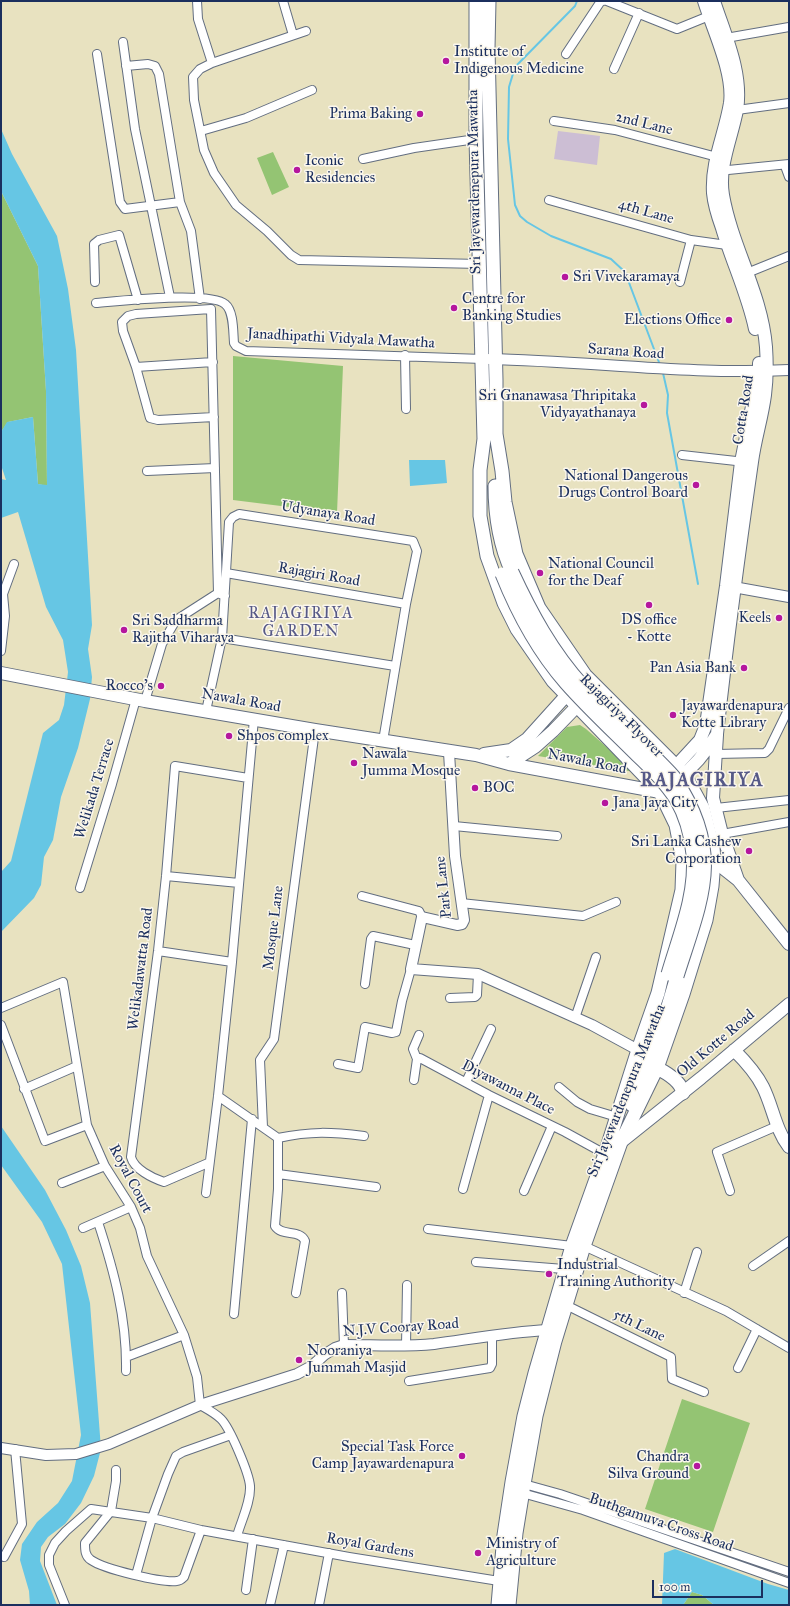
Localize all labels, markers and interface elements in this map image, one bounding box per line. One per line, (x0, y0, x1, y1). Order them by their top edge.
place label: Institute of Indigenous Medicine (454, 43, 584, 78)
marker: Institute of Indigenous Medicine (441, 56, 451, 66)
street label: Sri Jayewardenepura Mawatha (464, 89, 486, 275)
place label: Prima Baking (329, 105, 412, 123)
street label: 2nd Lane (614, 108, 674, 140)
marker: Prima Baking (415, 109, 425, 119)
place label: Iconic Residencies (305, 152, 375, 187)
marker: Iconic Residencies (292, 165, 302, 175)
street label: 4th Lane (616, 195, 676, 229)
place label: Sri Vivekaramaya (573, 268, 680, 286)
marker: Sri Vivekaramaya (560, 272, 570, 282)
place label: Centre for Banking Studies (462, 290, 561, 325)
marker: Centre for Banking Studies (449, 303, 459, 313)
place label: Elections Office (624, 311, 721, 329)
marker: Elections Office (724, 315, 734, 325)
street label: Janadhipathi Vidyala Mawatha (247, 325, 435, 353)
street label: Sarana Road (587, 340, 665, 364)
street label: Cotta Road (730, 374, 758, 446)
place label: Sri Gnanawasa Thripitaka Vidyayathanaya (479, 387, 636, 422)
marker: Sri Gnanawasa Thripitaka Vidyayathanaya (639, 400, 649, 410)
place label: National Dangerous Drugs Control Board (558, 467, 688, 502)
marker: National Dangerous Drugs Control Board (691, 480, 701, 490)
street label: Udyanaya Road (280, 498, 376, 530)
place label: National Council for the Deaf (548, 555, 654, 590)
street label: Rajagiri Road (277, 559, 361, 591)
marker: National Council for the Deaf (535, 568, 545, 578)
marker: DS office - Kotte (644, 600, 654, 610)
district label: RAJAGIRIYA GARDEN (248, 604, 354, 642)
place label: Keels (738, 609, 771, 627)
place label: DS office - Kotte (621, 611, 677, 646)
place label: Sri Saddharma Rajitha Viharaya (132, 612, 234, 647)
marker: Keels (774, 613, 784, 623)
marker: Sri Saddharma Rajitha Viharaya (119, 625, 129, 635)
place label: Pan Asia Bank (649, 659, 736, 677)
marker: Pan Asia Bank (739, 663, 749, 673)
street label: Rajagiriya Flyover (575, 670, 667, 762)
place label: Rocco's (105, 677, 153, 695)
marker: Rocco's (156, 681, 166, 691)
street label: Nawala Road (200, 685, 282, 717)
place label: Jayawardenapura Kotte Library (681, 697, 783, 732)
marker: Jayawardenapura Kotte Library (668, 710, 678, 720)
place label: Shpos complex (237, 727, 329, 745)
marker: Shpos complex (224, 731, 234, 741)
street label: Welikada Terrace (71, 737, 119, 841)
place label: Nawala Jumma Mosque (362, 745, 460, 780)
street label: Nawala Road (546, 746, 628, 778)
marker: Nawala Jumma Mosque (349, 758, 359, 768)
district label: RAJAGIRIYA (640, 770, 764, 792)
place label: BOC (483, 779, 515, 797)
marker: BOC (470, 783, 480, 793)
place label: Jana Jaya City (613, 794, 698, 812)
marker: Jana Jaya City (600, 798, 610, 808)
place label: Sri Lanka Cashew Corporation (631, 833, 741, 868)
marker: Sri Lanka Cashew Corporation (744, 846, 754, 856)
street label: Park Lane (432, 855, 456, 919)
street label: Mosque Lane (260, 885, 288, 971)
street label: Welikadawatta Road (125, 907, 157, 1031)
street label: Sri Jayewardenepura Mawatha (584, 1002, 670, 1180)
street label: Old Kotte Road (673, 1006, 759, 1082)
street label: Diyawanna Place (458, 1057, 558, 1119)
street label: Royal Court (104, 1141, 156, 1217)
place label: Industrial Training Authority (557, 1256, 675, 1291)
marker: Industrial Training Authority (544, 1269, 554, 1279)
street label: 5th Lane (610, 1306, 668, 1346)
street label: N.J.V Cooray Road (342, 1315, 460, 1341)
place label: Nooraniya Jummah Masjid (307, 1342, 406, 1377)
marker: Nooraniya Jummah Masjid (294, 1355, 304, 1365)
place label: Special Task Force Camp Jayawardenapura (312, 1438, 454, 1473)
place label: Chandra Silva Ground (608, 1448, 689, 1483)
marker: Special Task Force Camp Jayawardenapura (457, 1451, 467, 1461)
marker: Chandra Silva Ground (692, 1461, 702, 1471)
street label: Buthgamuva Cross Road (586, 1490, 736, 1556)
street label: Royal Gardens (325, 1529, 415, 1563)
place label: Ministry of Agriculture (486, 1535, 557, 1570)
marker: Ministry of Agriculture (473, 1548, 483, 1558)
scale bar (654, 1572, 765, 1598)
text: 100 m (659, 1580, 690, 1594)

